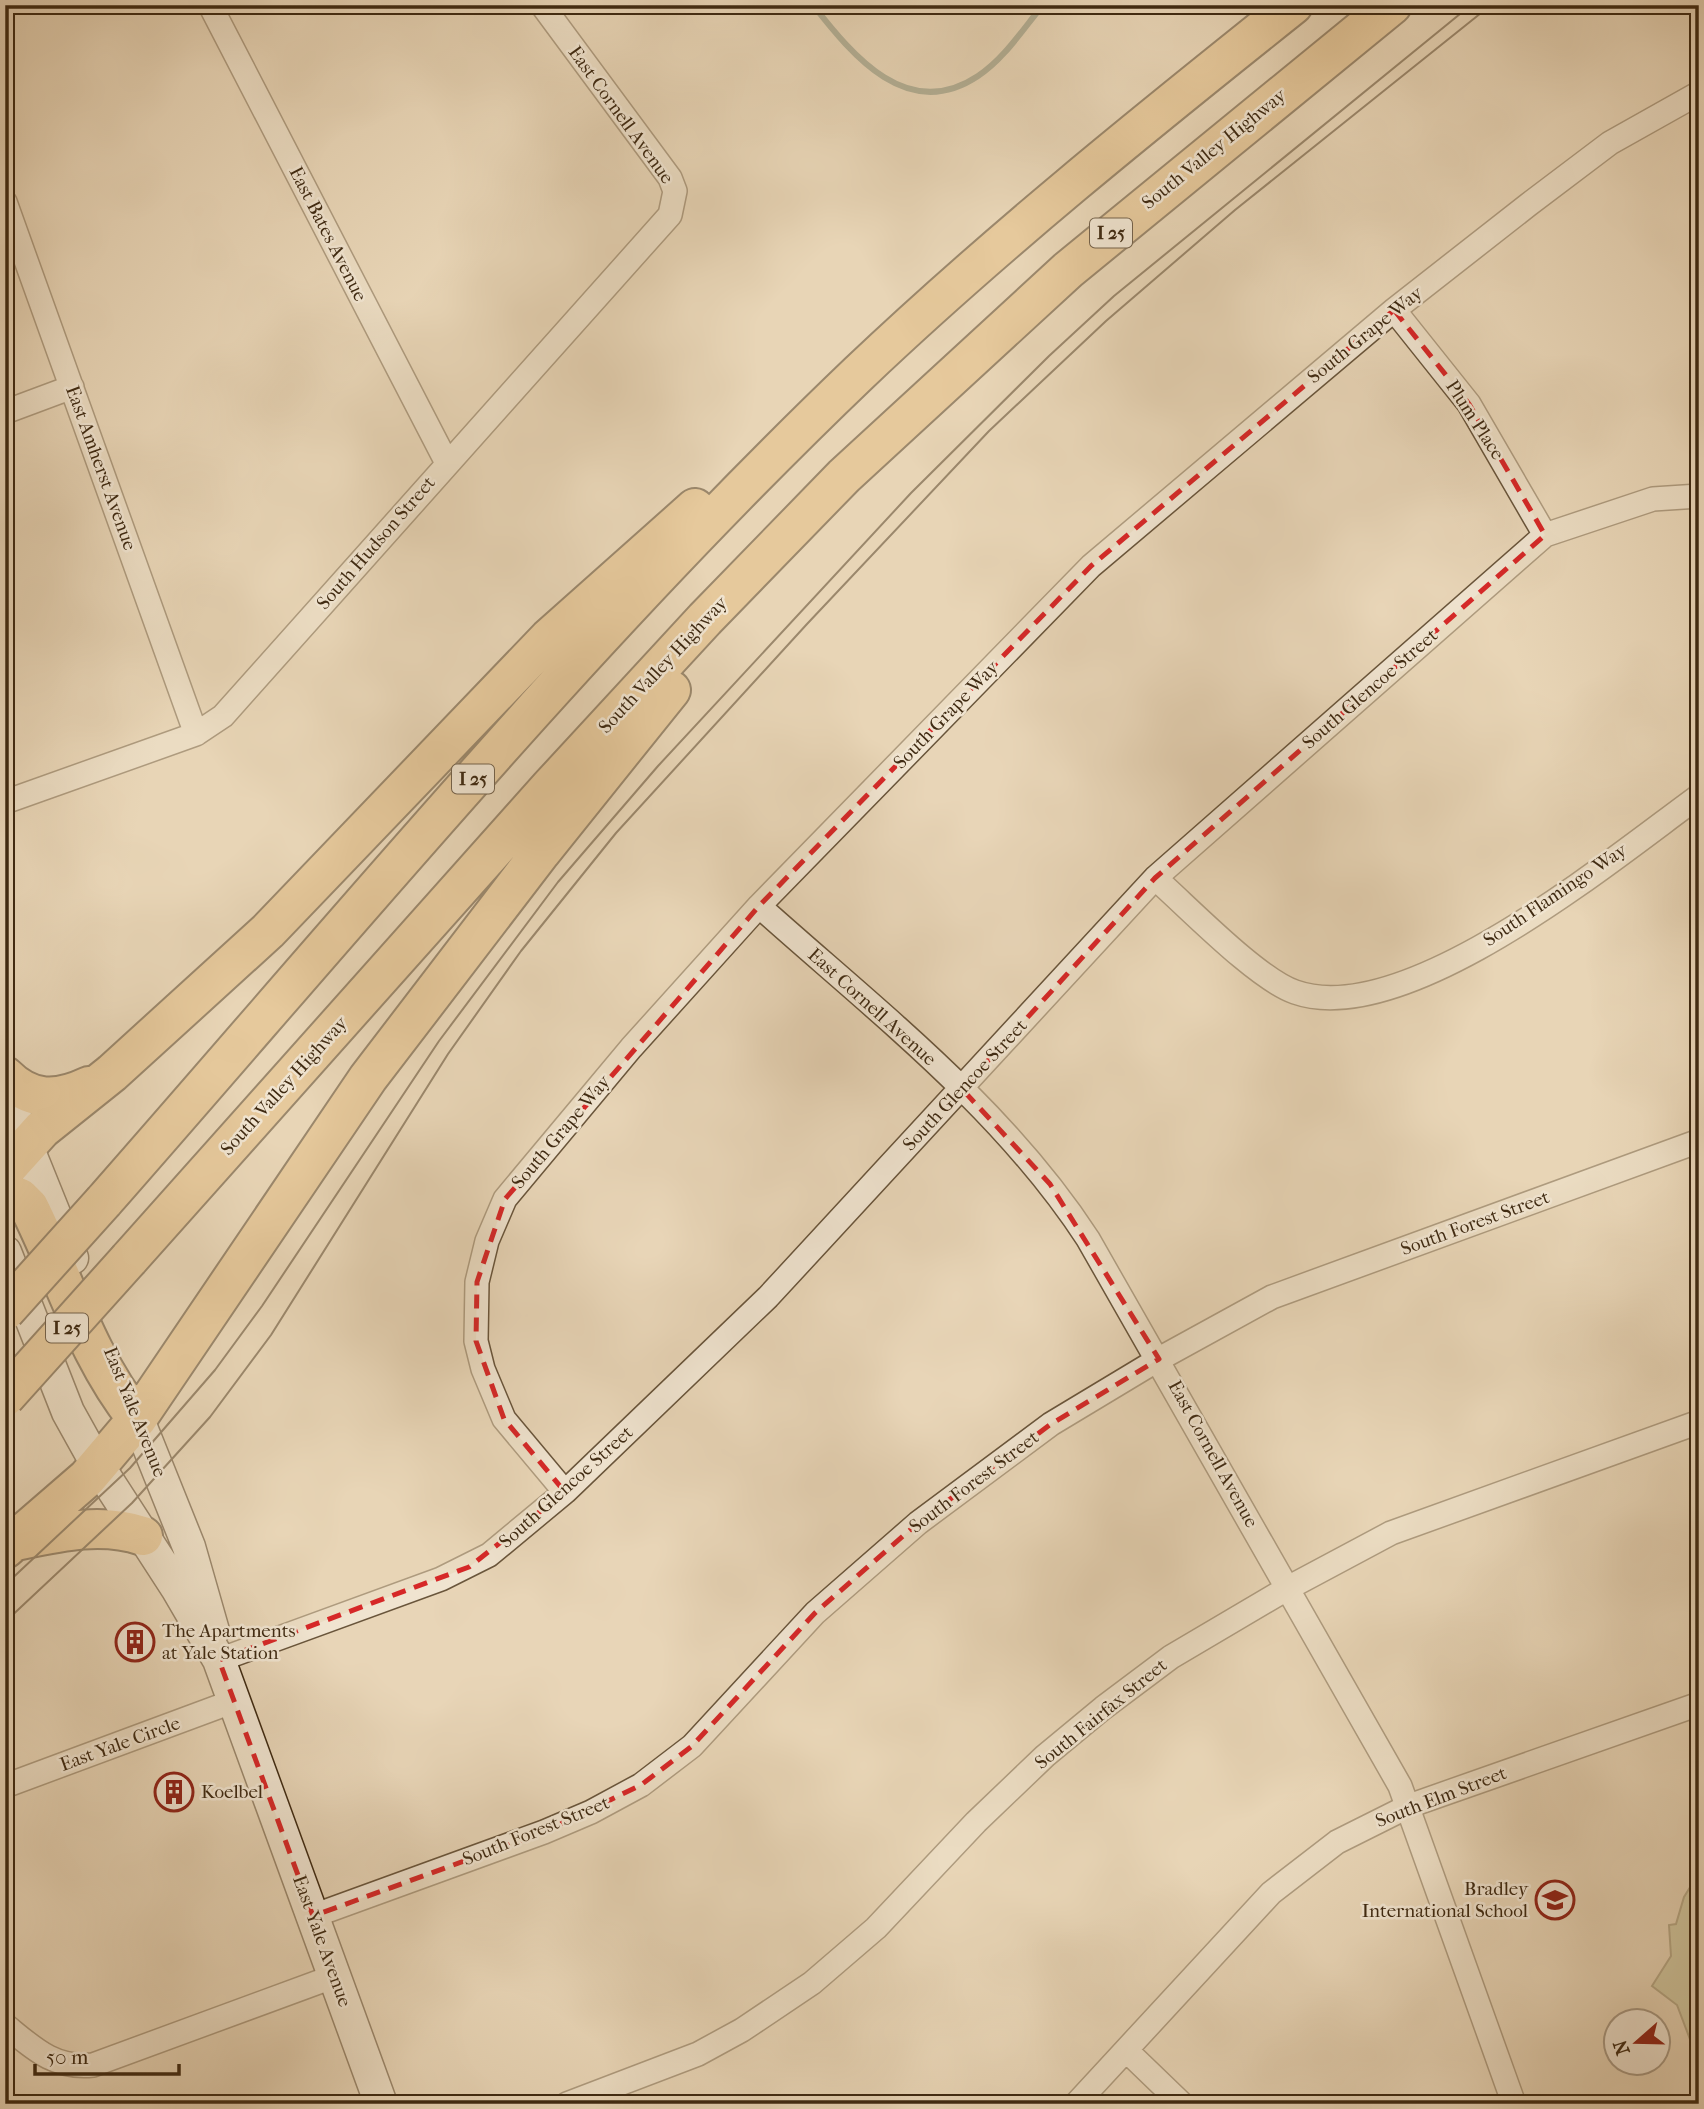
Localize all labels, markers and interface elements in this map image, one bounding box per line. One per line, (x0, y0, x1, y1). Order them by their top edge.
street label: East Cornell Avenue (564, 42, 678, 188)
street label: South Valley Highway (1138, 84, 1291, 214)
street label: East Bates Avenue (285, 163, 371, 305)
road number: I 25 (1090, 218, 1132, 247)
street label: South Grape Way (1303, 281, 1428, 388)
street label: Plum Place (1441, 376, 1509, 464)
street label: East Amherst Avenue (61, 383, 141, 553)
street label: South Hudson Street (312, 472, 440, 614)
street label: South Valley Highway (594, 592, 733, 738)
street label: South Glencoe Street (1298, 624, 1442, 754)
street label: South Grape Way (889, 656, 1004, 774)
road number: I 25 (452, 764, 494, 794)
street label: South Flamingo Way (1479, 838, 1632, 951)
street label: East Cornell Avenue (803, 944, 941, 1070)
street label: South Valley Highway (216, 1012, 353, 1160)
street label: South Glencoe Street (898, 1014, 1032, 1155)
street label: South Grape Way (507, 1070, 615, 1193)
street label: South Forest Street (1398, 1186, 1552, 1260)
road number: I 25 (46, 1314, 88, 1343)
street label: East Yale Avenue (99, 1344, 171, 1480)
street label: East Cornell Avenue (1163, 1377, 1263, 1531)
street label: South Glencoe Street (495, 1421, 637, 1553)
street label: South Forest Street (905, 1426, 1043, 1538)
place label: The Apartments at Yale Station (162, 1620, 295, 1664)
building icon: The Apartments at Yale Station (114, 1621, 156, 1663)
street label: South Fairfax Street (1031, 1654, 1172, 1774)
street label: East Yale Circle (57, 1712, 183, 1776)
street label: South Elm Street (1372, 1762, 1510, 1832)
building icon: Koelbel (153, 1771, 195, 1813)
place label: Koelbel (201, 1781, 263, 1803)
street label: South Forest Street (459, 1791, 613, 1871)
street label: East Yale Avenue (288, 1872, 356, 2010)
place label: Bradley International School (1362, 1878, 1529, 1922)
school or university icon: Bradley International School (1534, 1879, 1576, 1921)
north arrow (1602, 2008, 1672, 2078)
scale bar (35, 2032, 178, 2076)
text: N (1609, 2036, 1635, 2058)
text: 50 m (46, 2045, 89, 2069)

